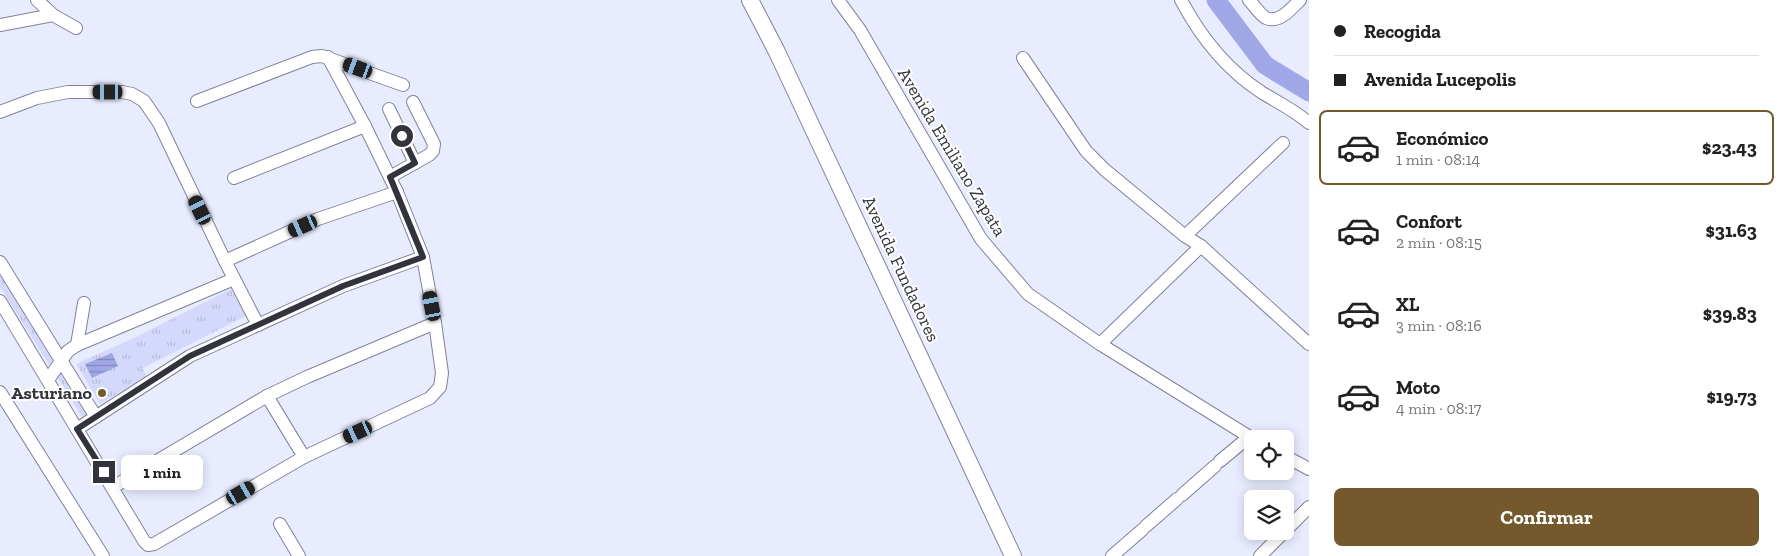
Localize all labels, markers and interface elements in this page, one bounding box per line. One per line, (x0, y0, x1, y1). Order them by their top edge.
text: Recogida (1364, 20, 1441, 43)
car (341, 56, 374, 80)
street label: Avenida Emiliano Zapata (893, 64, 1011, 240)
text: Avenida Lucepolis (1364, 68, 1516, 91)
car (93, 85, 123, 100)
route start (391, 125, 413, 147)
icon: car (1336, 125, 1381, 170)
text: Económico (1396, 127, 1489, 150)
text: $23.43 (1702, 136, 1757, 159)
text: 1 min · 08:14 (1396, 150, 1480, 169)
car (186, 193, 213, 227)
street label: Avenida Fundadores (858, 193, 944, 345)
icon: car (1336, 208, 1381, 253)
text: Confort (1396, 210, 1462, 233)
car (286, 213, 319, 239)
text: $31.63 (1705, 219, 1757, 242)
text: 2 min · 08:15 (1396, 233, 1482, 252)
car (421, 290, 442, 322)
icon: car (1336, 291, 1381, 336)
text: XL (1396, 293, 1419, 316)
text: $39.83 (1703, 302, 1757, 325)
text: 3 min · 08:16 (1396, 316, 1482, 335)
icon: car (1336, 374, 1381, 419)
text: Moto (1396, 376, 1440, 399)
place label: Asturiano (11, 382, 93, 404)
text: $19.73 (1706, 385, 1757, 408)
marker: Asturiano (96, 387, 108, 399)
text: 4 min · 08:17 (1396, 399, 1481, 418)
car (341, 419, 374, 445)
map controls (1244, 430, 1294, 540)
button: locate (1244, 430, 1294, 480)
callout: 1 min (122, 454, 204, 490)
route end (93, 461, 115, 483)
text: 1 min (143, 463, 181, 482)
car (224, 479, 257, 507)
button: Confirmar (1334, 488, 1759, 546)
button: layers (1244, 490, 1294, 540)

